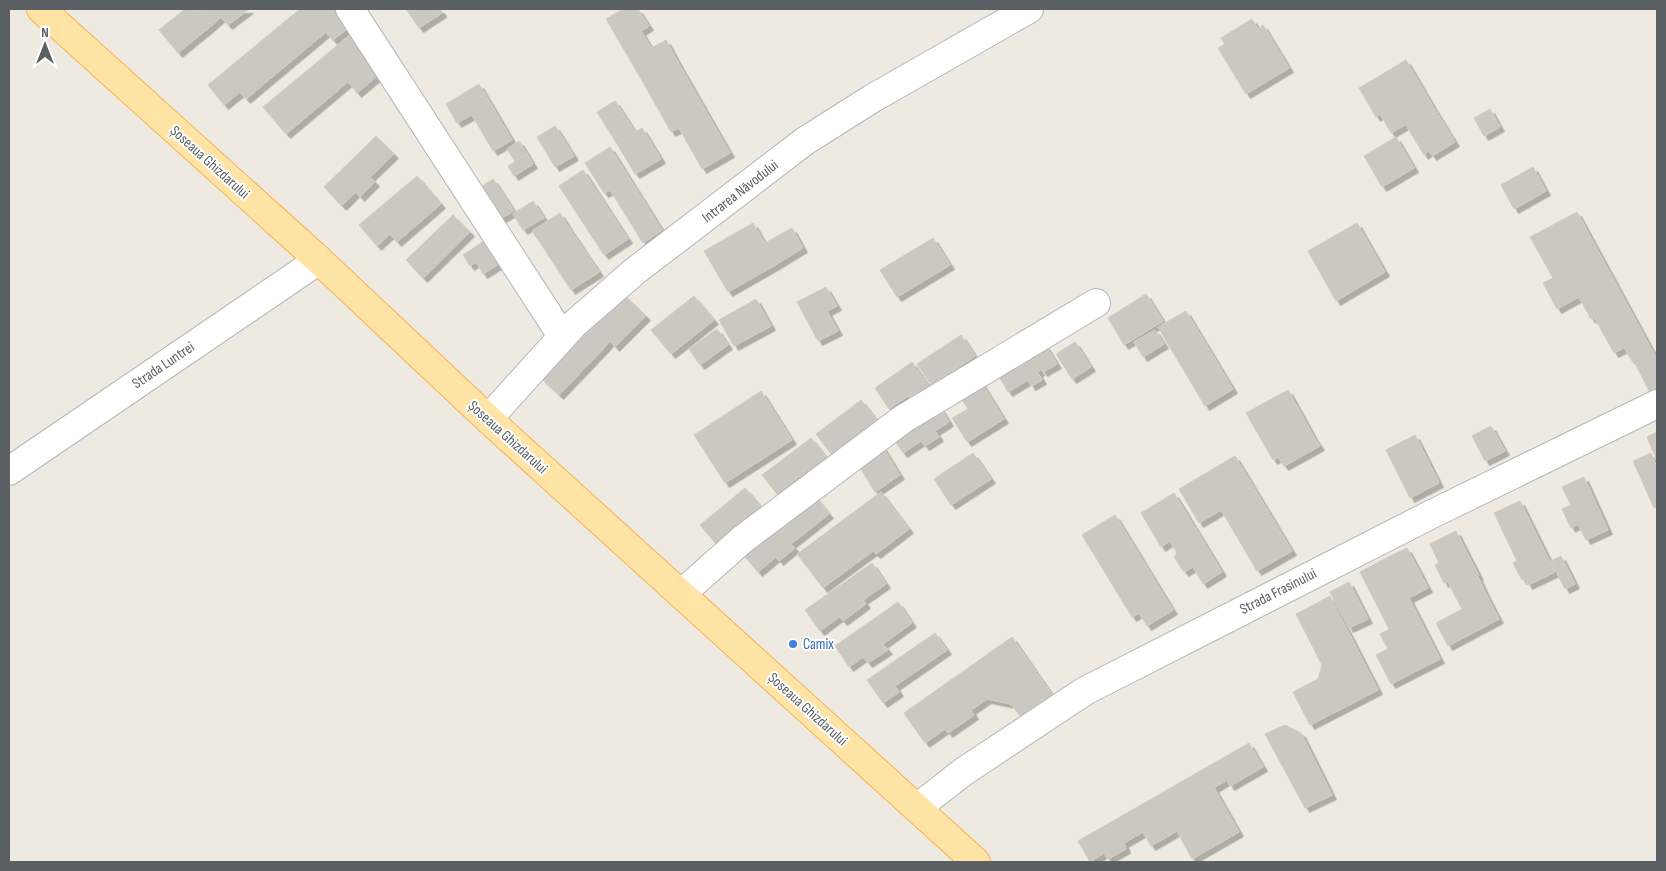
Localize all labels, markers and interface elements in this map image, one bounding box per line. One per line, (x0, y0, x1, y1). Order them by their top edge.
north arrow (20, 20, 70, 70)
text: N (41, 24, 49, 41)
street label: Șoseaua Ghizdarului (166, 122, 254, 203)
street label: Intrarea Năvodului (698, 156, 782, 227)
street label: Strada Luntrei (129, 338, 198, 393)
street label: Șoseaua Ghizdarului (464, 397, 552, 478)
street label: Strada Frasinului (1237, 564, 1320, 619)
place label: Camix (803, 635, 834, 654)
marker: Camix (787, 638, 799, 650)
street label: Șoseaua Ghizdarului (764, 669, 852, 750)

